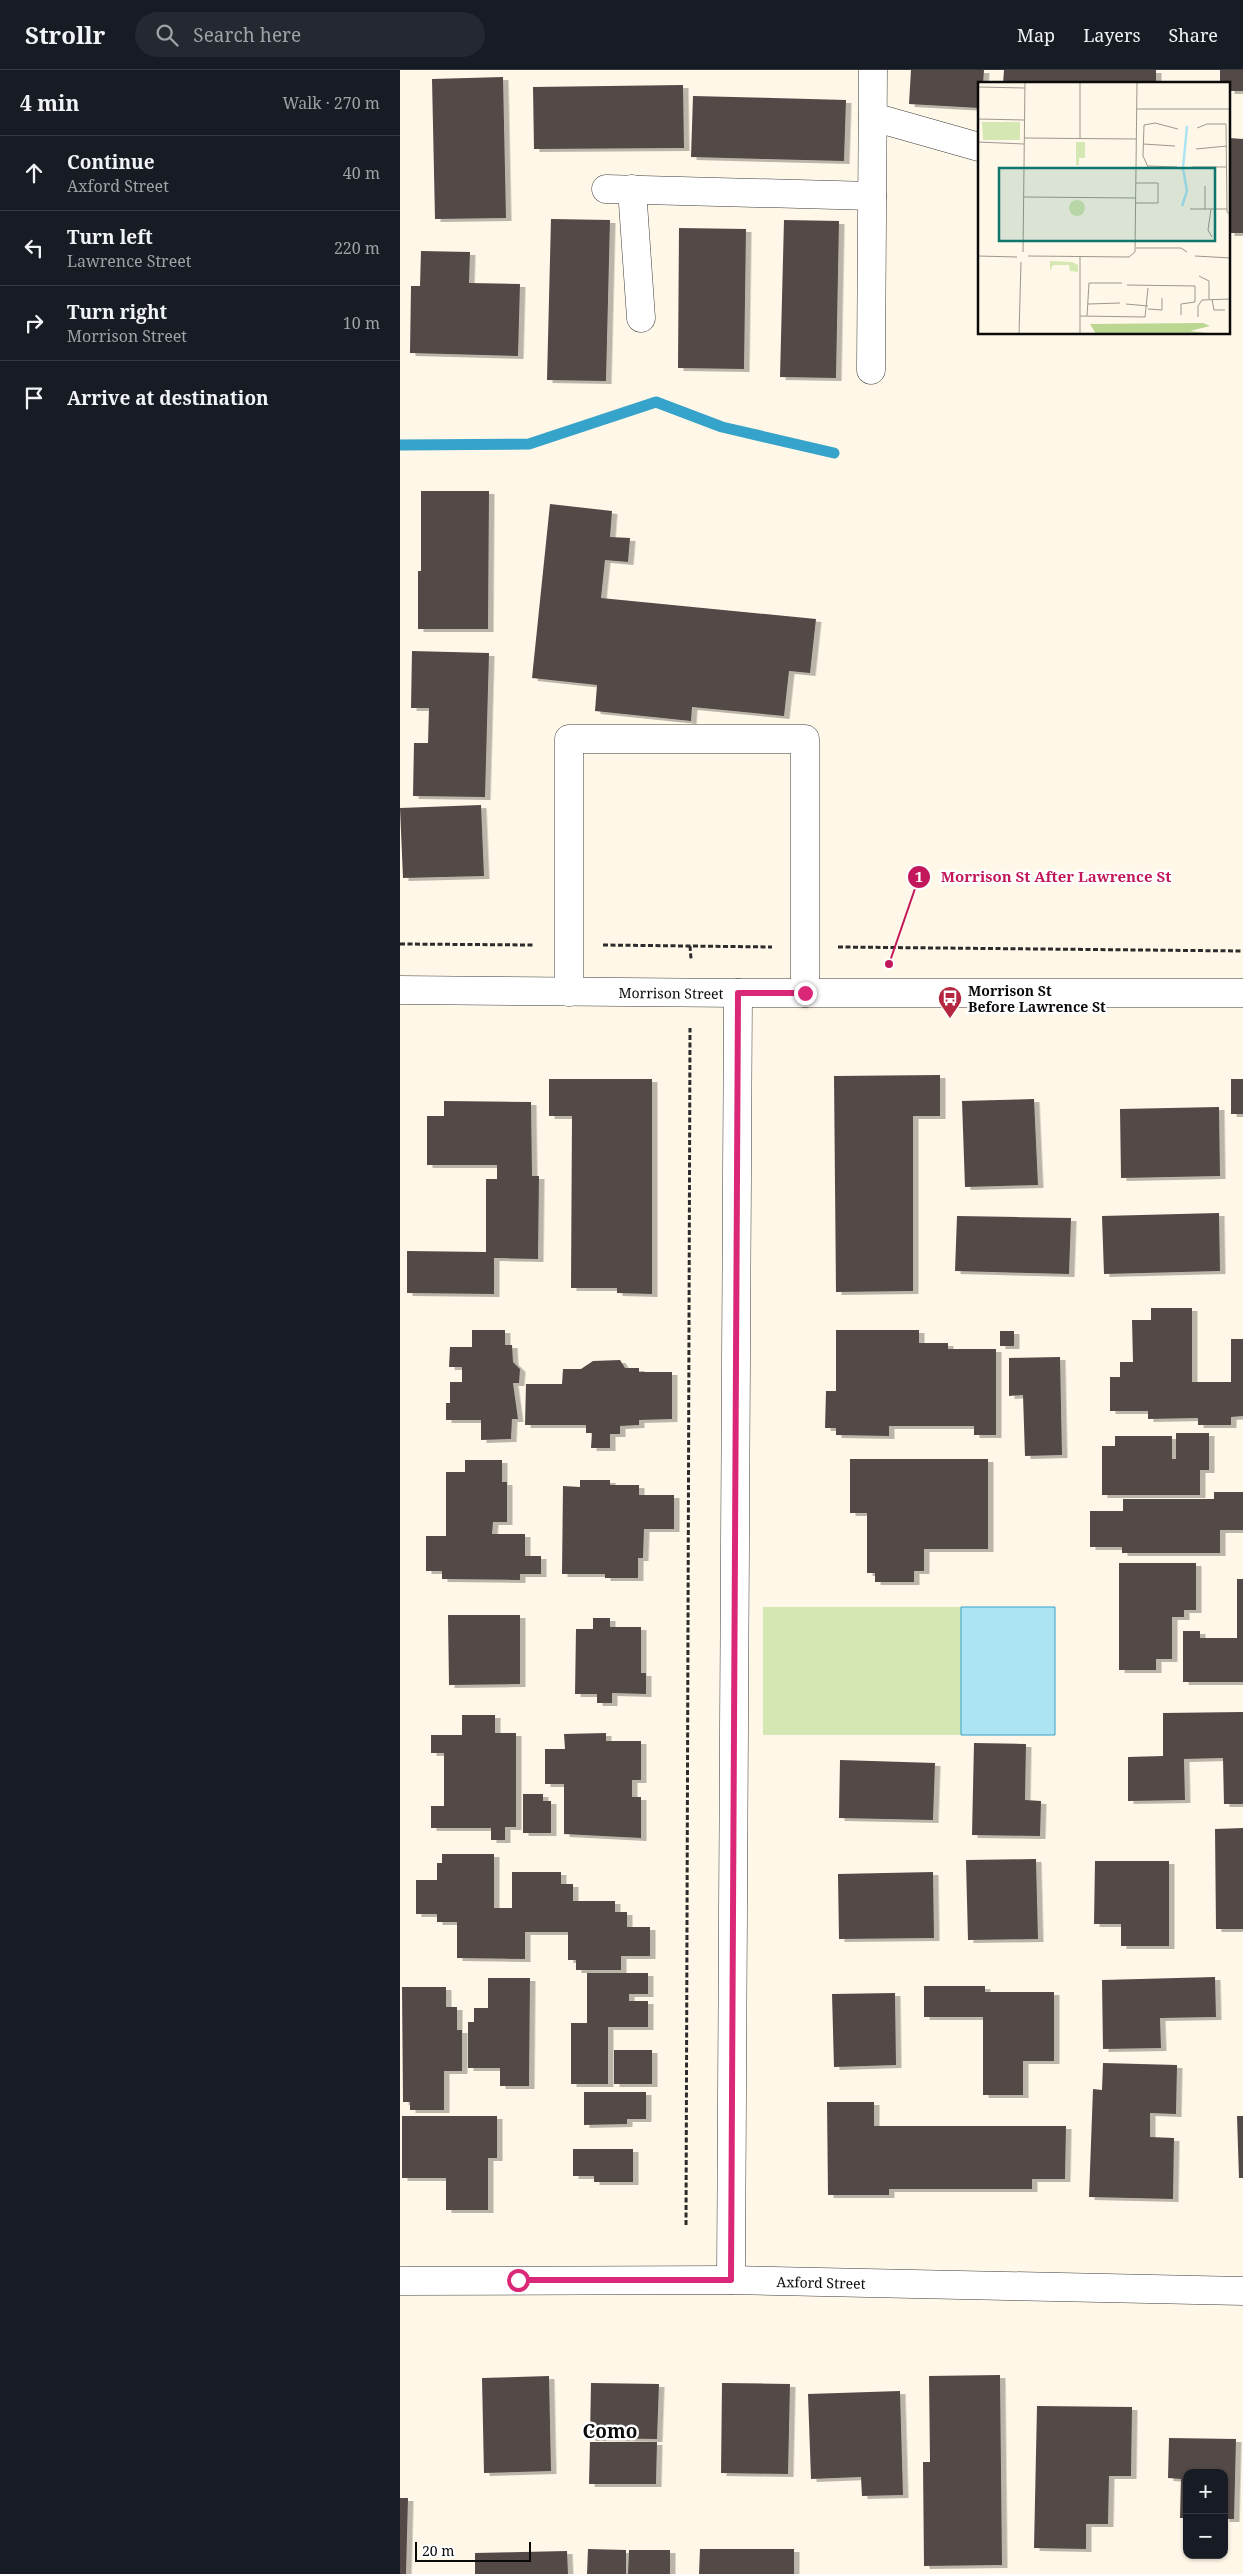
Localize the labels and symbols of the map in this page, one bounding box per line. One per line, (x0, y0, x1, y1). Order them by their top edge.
inset map (978, 82, 1230, 335)
callout: Morrison St After Lawrence St (906, 862, 1182, 892)
text: 1 (915, 866, 923, 886)
text: Morrison St After Lawrence St (941, 866, 1171, 886)
place label: Morrison St Before Lawrence St (968, 981, 1106, 1016)
street label: Morrison Street (618, 982, 724, 1002)
route end (794, 982, 817, 1005)
bus stop icon: Morrison St Before Lawrence St (937, 985, 963, 1019)
route start (507, 2269, 530, 2292)
street label: Axford Street (776, 2271, 866, 2292)
district label: Como (583, 2418, 637, 2444)
scale bar (415, 2539, 531, 2562)

